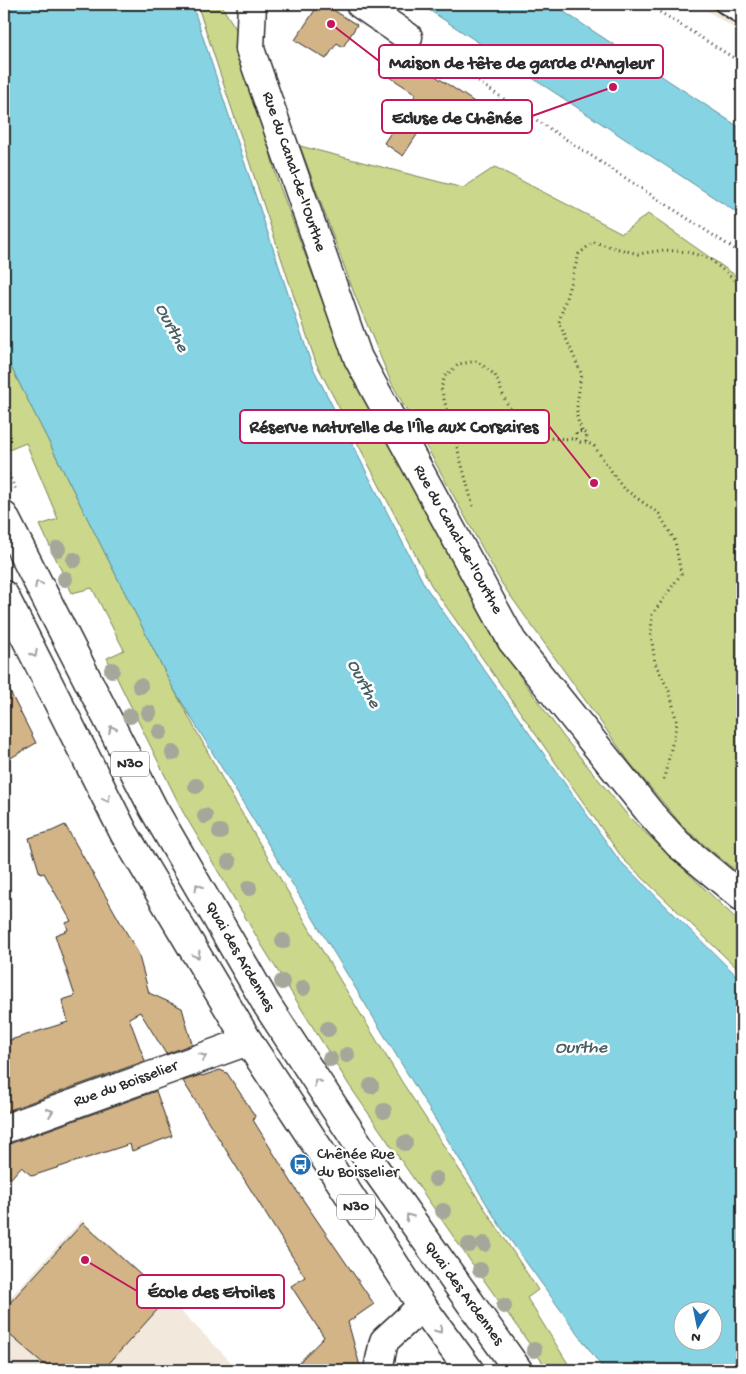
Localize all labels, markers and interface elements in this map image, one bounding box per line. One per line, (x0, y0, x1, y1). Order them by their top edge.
callout: Maison de tête de garde d'Angleur (379, 45, 663, 78)
text: Maison de tête de garde d'Angleur (389, 54, 656, 75)
street label: Rue du Canal-de-l'Ourthe (257, 90, 330, 255)
callout: Ecluse de Chênée (382, 100, 532, 133)
text: Ecluse de Chênée (392, 109, 523, 130)
water label: Ourthe (150, 300, 193, 356)
callout: Réserve naturelle de l'Île aux Corsaires (240, 410, 549, 443)
text: Réserve naturelle de l'Île aux Corsaires (249, 417, 540, 439)
street label: Rue du Canal-de-l'Ourthe (408, 462, 506, 619)
one-way arrow (34, 581, 44, 590)
one-way arrow (28, 649, 38, 658)
water label: Ourthe (342, 656, 385, 712)
one-way arrow (108, 725, 118, 734)
road number: N30 (111, 752, 149, 776)
one-way arrow (101, 794, 111, 803)
one-way arrow (195, 884, 205, 893)
street label: Quai des Ardennes (200, 899, 279, 1016)
one-way arrow (190, 950, 200, 959)
water label: Ourthe (555, 1038, 608, 1059)
one-way arrow (198, 1053, 206, 1063)
street label: Rue du Boisselier (71, 1057, 182, 1113)
one-way arrow (314, 1078, 324, 1087)
one-way arrow (45, 1108, 53, 1118)
place label: Chênée Rue du Boisselier (317, 1146, 400, 1183)
bus stop icon: Chênée Rue du Boisselier (289, 1152, 313, 1176)
road number: N30 (337, 1194, 375, 1220)
one-way arrow (406, 1213, 415, 1222)
street label: Quai des Ardennes (419, 1238, 508, 1351)
callout: École des Etoiles (137, 1275, 284, 1308)
text: École des Etoiles (148, 1282, 276, 1304)
north arrow (674, 1302, 724, 1352)
one-way arrow (433, 1324, 442, 1334)
text: N (690, 1327, 702, 1346)

